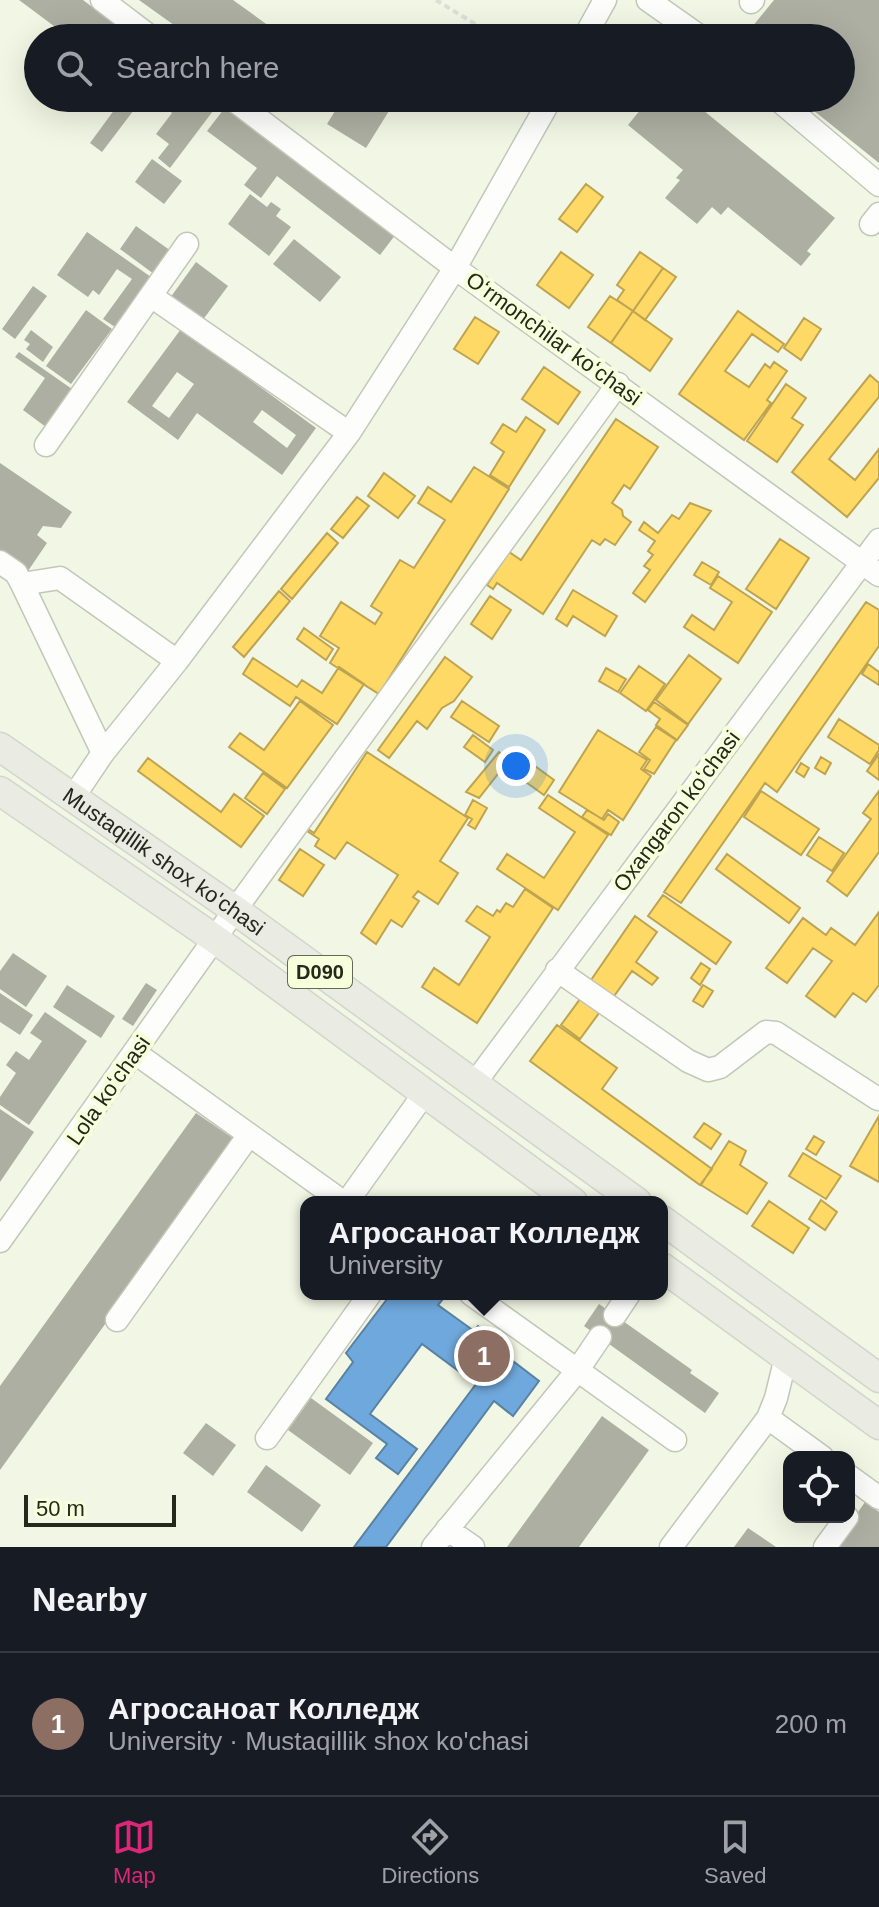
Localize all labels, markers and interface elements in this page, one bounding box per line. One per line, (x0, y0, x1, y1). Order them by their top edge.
search box (24, 24, 855, 112)
icon: search (52, 46, 96, 90)
text: Search here (116, 51, 279, 84)
street label: Oʻrmonchilar koʻchasi (461, 266, 646, 410)
street label: Oxangaron koʻchasi (608, 726, 745, 896)
your location (496, 746, 536, 786)
street label: Mustaqillik shox ko'chasi (58, 783, 270, 941)
road number: D090 (288, 956, 352, 988)
street label: Lola koʻchasi (62, 1031, 155, 1150)
popup (300, 1196, 668, 1300)
text: Агросаноат Колледж (329, 1216, 639, 1249)
text: University (329, 1250, 443, 1280)
pin: 1 (458, 1326, 510, 1386)
map controls (783, 1451, 855, 1523)
button: locate (783, 1451, 855, 1523)
scale bar (24, 1491, 176, 1527)
text: 50 m (36, 1496, 85, 1521)
text: Nearby (32, 1580, 147, 1618)
text: Агросаноат Колледж (108, 1692, 419, 1725)
text: 1 (51, 1709, 65, 1739)
text: 200 m (775, 1709, 847, 1739)
text: University · Mustaqillik shox ko'chasi (108, 1726, 529, 1756)
tab: Map (112, 1815, 156, 1889)
tab: Directions (381, 1815, 479, 1889)
tab: Saved (704, 1815, 767, 1889)

